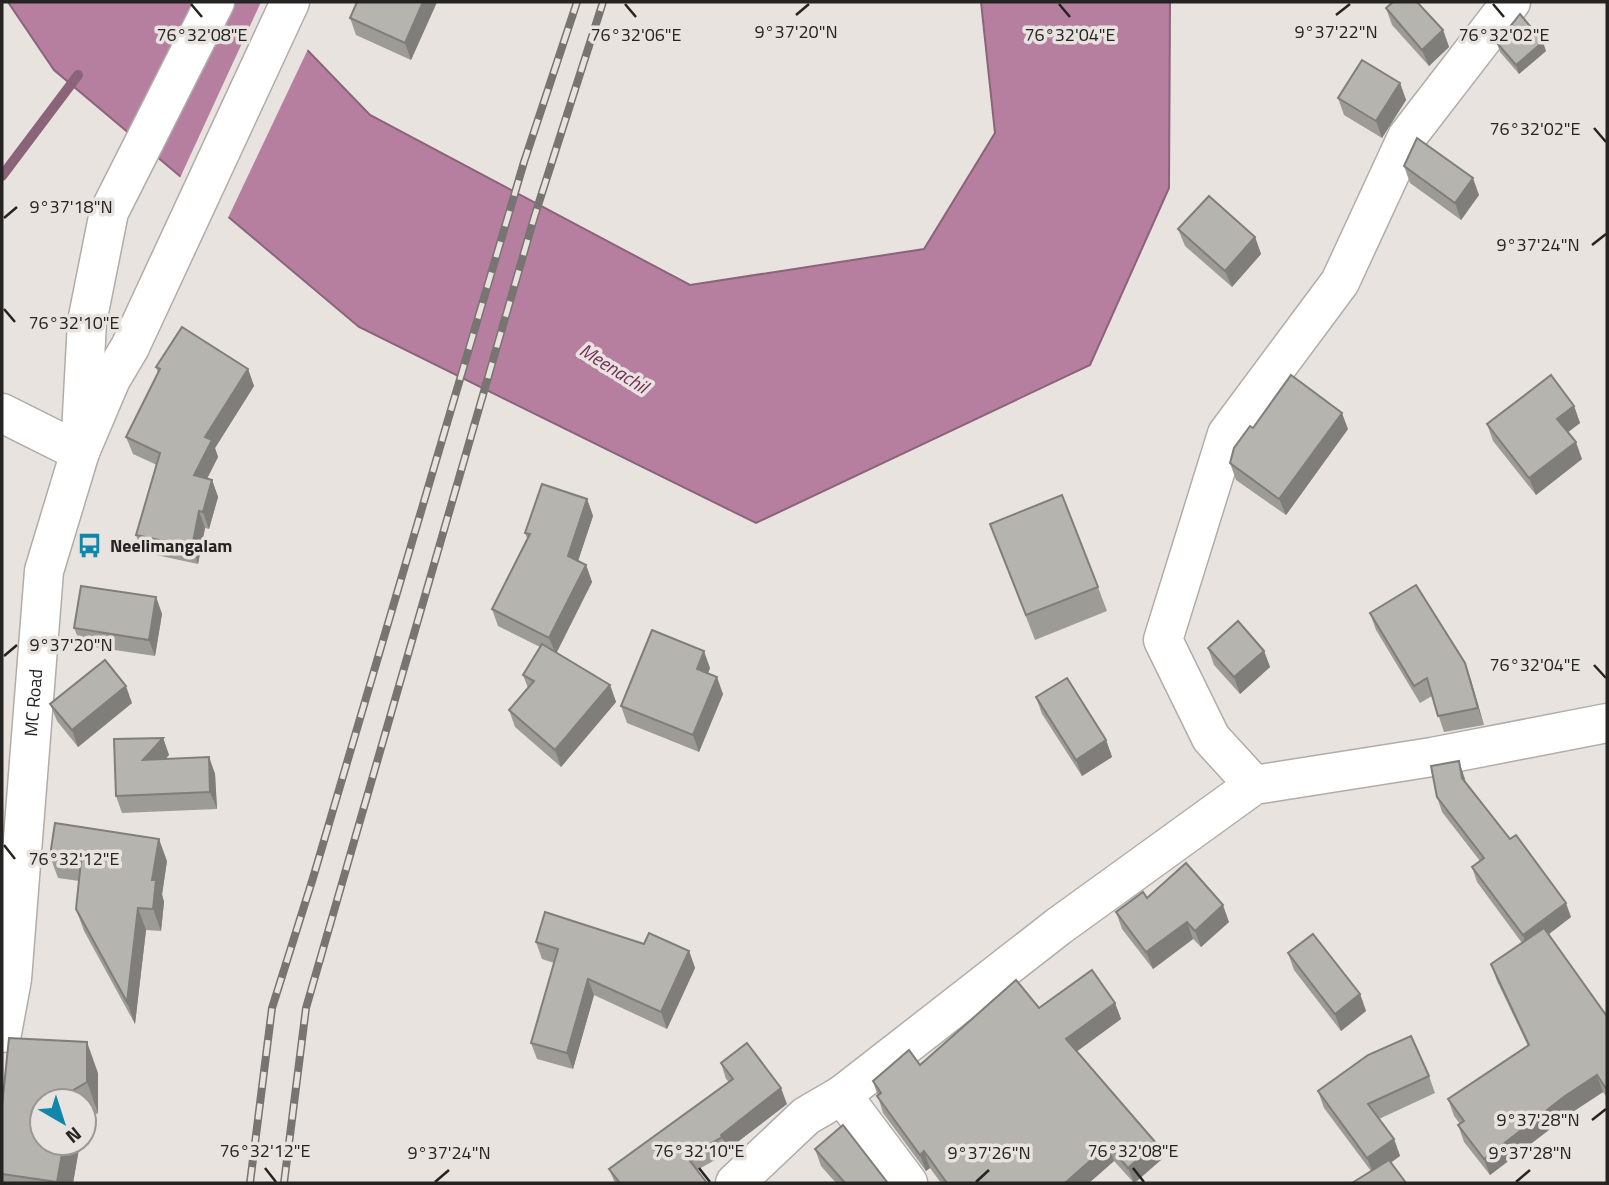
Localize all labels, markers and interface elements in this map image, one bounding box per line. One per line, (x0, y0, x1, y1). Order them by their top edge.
text: 9°37'20"N (754, 18, 838, 45)
text: 9°37'22"N (1294, 18, 1378, 45)
text: 76°32'08"E (157, 21, 248, 48)
text: 76°32'06"E (591, 21, 682, 48)
text: 76°32'04"E (1025, 21, 1116, 48)
text: 76°32'02"E (1459, 21, 1550, 48)
text: 76°32'02"E (1490, 115, 1581, 142)
text: 9°37'18"N (29, 193, 113, 220)
text: 9°37'24"N (1496, 231, 1580, 258)
text: 76°32'10"E (29, 309, 120, 336)
water label: Meenachil (574, 335, 656, 401)
bus stop icon: Neelimangalam (76, 532, 104, 560)
place label: Neelimangalam (110, 532, 232, 559)
text: 9°37'20"N (29, 631, 113, 658)
text: 76°32'04"E (1490, 651, 1581, 678)
street label: MC Road (17, 668, 49, 738)
text: 76°32'12"E (29, 845, 120, 872)
north arrow (28, 1087, 98, 1157)
text: 9°37'28"N (1496, 1106, 1580, 1133)
text: N (60, 1120, 88, 1151)
text: 76°32'12"E (220, 1137, 311, 1164)
text: 76°32'10"E (654, 1137, 745, 1164)
text: 76°32'08"E (1088, 1137, 1179, 1164)
text: 9°37'24"N (407, 1139, 491, 1166)
text: 9°37'26"N (947, 1139, 1031, 1166)
text: 9°37'28"N (1488, 1139, 1572, 1166)

